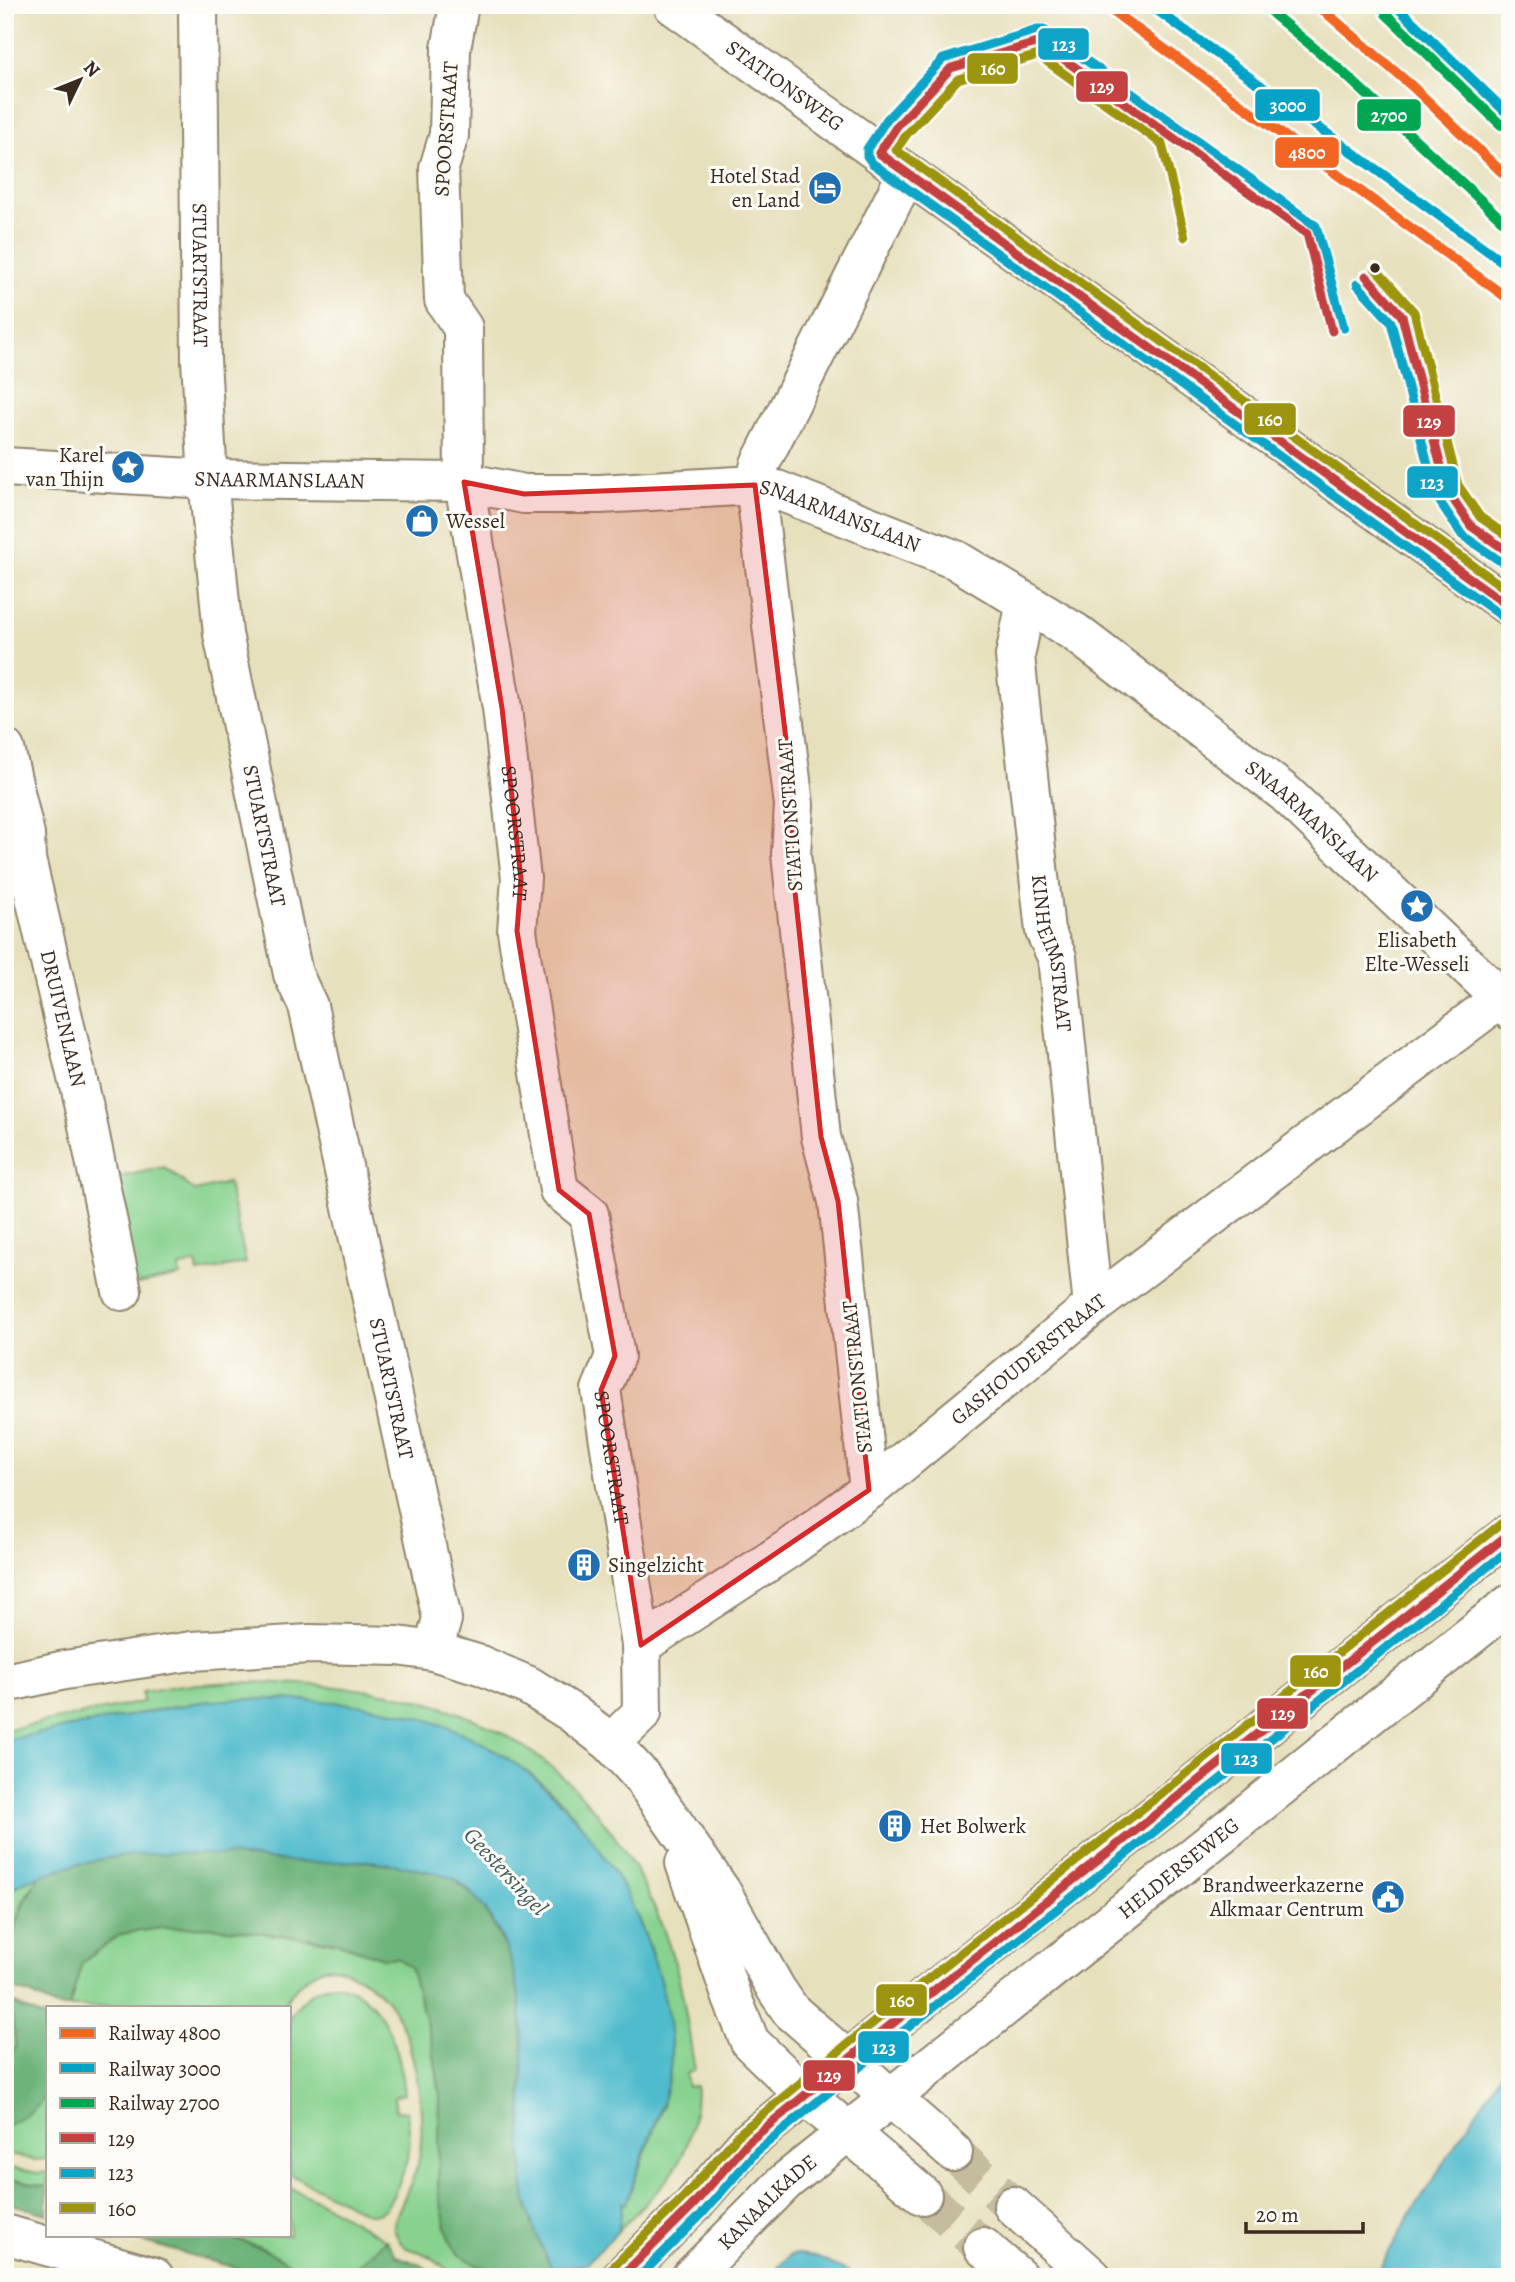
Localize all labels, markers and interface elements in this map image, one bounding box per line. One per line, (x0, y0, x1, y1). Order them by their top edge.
line badge: 123 (1037, 27, 1090, 61)
text: 123 (1052, 32, 1076, 58)
street label: STATIONSWEG (720, 34, 850, 138)
north arrow (46, 46, 116, 116)
line badge: 160 (966, 52, 1019, 85)
text: N (77, 55, 106, 83)
text: 160 (980, 56, 1006, 82)
street label: SPOORSTRAAT (427, 60, 465, 198)
line badge: 129 (1075, 70, 1129, 103)
text: 129 (1090, 74, 1115, 100)
line badge: 3000 (1254, 88, 1321, 122)
text: 3000 (1270, 93, 1307, 119)
line badge: 2700 (1356, 98, 1422, 132)
text: 2700 (1371, 103, 1408, 129)
line badge: 4800 (1274, 136, 1340, 169)
text: 4800 (1288, 140, 1326, 166)
place label: Hotel Stad en Land (709, 162, 801, 214)
hotel icon: Hotel Stad en Land (806, 169, 844, 207)
street label: STUARTSTRAAT (186, 203, 215, 348)
unlabelled marker (1368, 261, 1382, 275)
line badge: 160 (1243, 402, 1297, 436)
line badge: 129 (1402, 404, 1456, 438)
text: 160 (1257, 407, 1283, 433)
text: 129 (1417, 409, 1442, 435)
place label: Karel van Thijn (25, 441, 104, 493)
place icon: Karel van Thijn (109, 448, 147, 486)
street label: SNAARMANSLAAN (194, 464, 365, 495)
line badge: 123 (1406, 465, 1459, 499)
text: 123 (1420, 470, 1444, 496)
street label: SNAARMANSLAAN (757, 472, 924, 559)
shop icon: Wessel (403, 502, 441, 540)
place label: Wessel (445, 507, 505, 535)
street label: STATIONSTRAAT (771, 737, 809, 892)
street label: SNAARMANSLAAN (1240, 754, 1385, 889)
street label: STUARTSTRAAT (236, 762, 293, 910)
street label: SPOORSTRAAT (494, 764, 535, 902)
street label: KINHEIMSTRAAT (1025, 873, 1079, 1033)
place icon: Elisabeth Elte-Wesseli (1398, 887, 1436, 925)
place label: Elisabeth Elte-Wesseli (1365, 926, 1470, 978)
street label: DRUIVENLAAN (34, 947, 93, 1090)
street label: GASHOUDERSTRAAT (945, 1287, 1112, 1431)
street label: STATIONSTRAAT (835, 1299, 879, 1455)
street label: STUARTSTRAAT (363, 1315, 421, 1463)
street label: SPOORSTRAAT (587, 1389, 636, 1527)
building icon: Singelzicht (565, 1546, 603, 1584)
place label: Singelzicht (608, 1551, 704, 1579)
line badge: 160 (1289, 1654, 1342, 1688)
text: 160 (1303, 1659, 1329, 1685)
line badge: 129 (1256, 1697, 1309, 1730)
text: 129 (1271, 1701, 1296, 1727)
line badge: 123 (1220, 1742, 1273, 1775)
text: 123 (1234, 1746, 1258, 1772)
building icon: Het Bolwerk (876, 1807, 914, 1845)
street label: HELDERSEWEG (1112, 1811, 1245, 1925)
place label: Het Bolwerk (920, 1812, 1027, 1840)
water label: Geestersingel (457, 1820, 555, 1923)
place label: Brandweerkazerne Alkmaar Centrum (1202, 1871, 1364, 1923)
public building icon: Brandweerkazerne Alkmaar Centrum (1369, 1878, 1407, 1916)
line badge: 160 (875, 1983, 928, 2017)
text: 160 (889, 1988, 915, 2014)
legend (46, 2006, 290, 2236)
text: Railway 4800 (108, 2019, 221, 2047)
line badge: 123 (857, 2030, 910, 2064)
text: 123 (872, 2035, 896, 2061)
text: Railway 3000 (108, 2055, 221, 2083)
line badge: 129 (802, 2059, 856, 2092)
text: 129 (817, 2063, 842, 2089)
text: Railway 2700 (108, 2089, 220, 2117)
text: 129 (108, 2125, 135, 2153)
street label: KANAALKADE (712, 2148, 822, 2256)
text: 123 (108, 2159, 134, 2187)
scale bar (1246, 2191, 1363, 2235)
text: 160 (108, 2195, 136, 2223)
text: 20 m (1256, 2201, 1299, 2229)

